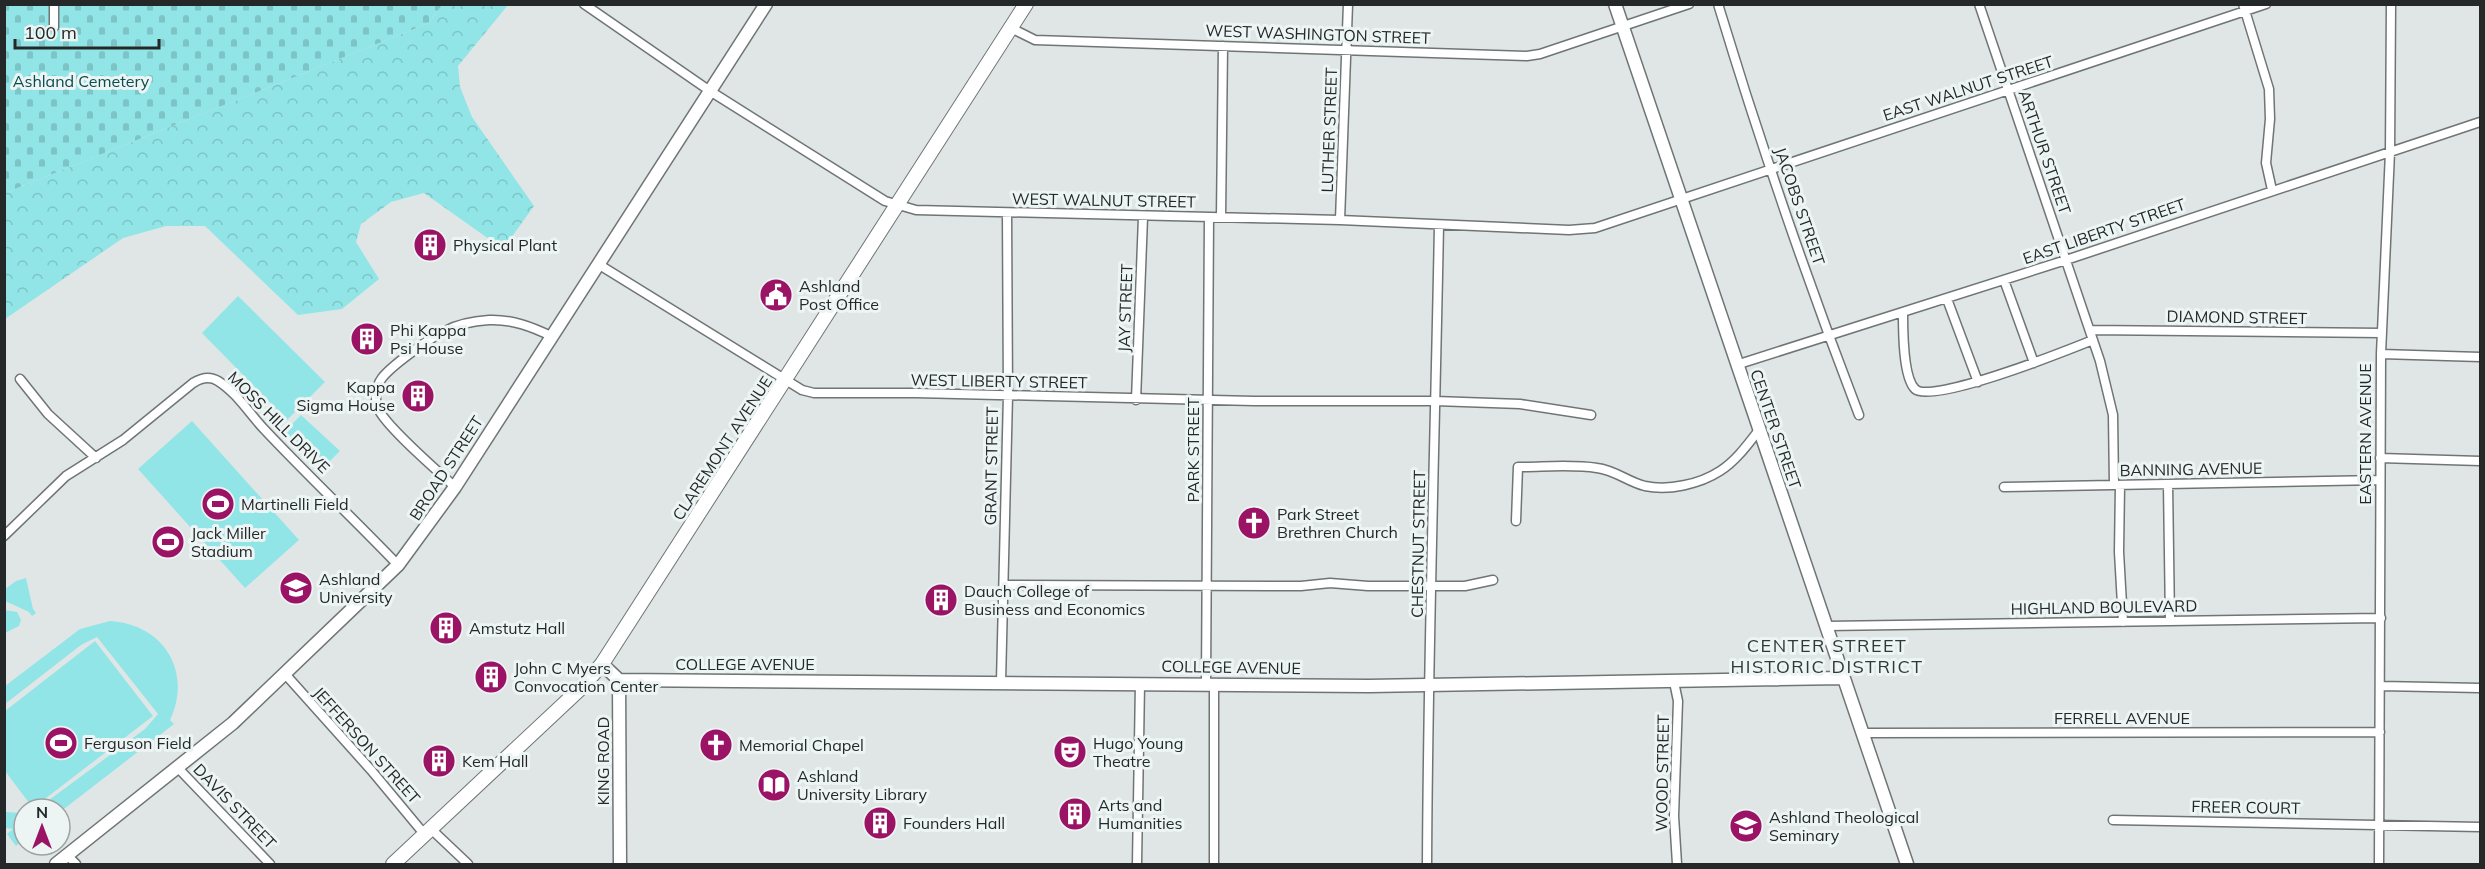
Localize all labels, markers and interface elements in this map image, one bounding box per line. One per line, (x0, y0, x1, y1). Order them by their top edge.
scale bar (15, 12, 159, 50)
street label: WEST WASHINGTON STREET (1205, 20, 1431, 48)
text: 100 m (24, 21, 77, 44)
street label: EAST WALNUT STREET (1880, 51, 2056, 125)
street label: LUTHER STREET (1317, 67, 1341, 193)
park label: Ashland Cemetery (13, 71, 150, 91)
street label: ARTHUR STREET (2014, 87, 2076, 217)
street label: JACOBS STREET (1770, 144, 1830, 268)
street label: WEST WALNUT STREET (1012, 188, 1197, 212)
street label: EAST LIBERTY STREET (2020, 194, 2188, 268)
building icon: Physical Plant (412, 227, 448, 263)
place label: Physical Plant (453, 235, 557, 255)
street label: JAY STREET (1113, 263, 1137, 353)
place label: Ashland Post Office (799, 276, 879, 314)
public building icon: Ashland Post Office (758, 277, 794, 313)
street label: DIAMOND STREET (2166, 306, 2308, 328)
place label: Phi Kappa Psi House (390, 320, 466, 358)
building icon: Phi Kappa Psi House (349, 321, 385, 357)
street label: EASTERN AVENUE (2355, 363, 2375, 505)
street label: CENTER STREET (1746, 366, 1806, 492)
street label: MOSS HILL DRIVE (224, 367, 334, 477)
street label: WEST LIBERTY STREET (910, 369, 1088, 393)
street label: CLAREMONT AVENUE (668, 372, 776, 524)
place label: Kappa Sigma House (296, 377, 395, 415)
building icon: Kappa Sigma House (400, 378, 436, 414)
street label: PARK STREET (1183, 397, 1203, 503)
street label: GRANT STREET (980, 406, 1002, 526)
street label: BROAD STREET (405, 412, 487, 524)
street label: BANNING AVENUE (2119, 458, 2263, 480)
street label: CHESTNUT STREET (1407, 469, 1429, 618)
sports icon: Martinelli Field (200, 486, 236, 522)
place label: Martinelli Field (241, 494, 349, 514)
place label: Park Street Brethren Church (1277, 504, 1398, 542)
church icon: Park Street Brethren Church (1236, 505, 1272, 541)
place label: Jack Miller Stadium (191, 523, 266, 561)
sports icon: Jack Miller Stadium (150, 524, 186, 560)
place label: Ashland University (319, 569, 393, 607)
school or university icon: Ashland University (278, 570, 314, 606)
place label: Dauch College of Business and Economics (964, 581, 1145, 619)
building icon: Dauch College of Business and Economics (923, 582, 959, 618)
street label: HIGHLAND BOULEVARD (2011, 595, 2197, 619)
building icon: Amstutz Hall (428, 610, 464, 646)
place label: Amstutz Hall (469, 618, 565, 638)
district label: CENTER STREET HISTORIC DISTRICT (1730, 634, 1924, 678)
street label: COLLEGE AVENUE (675, 654, 815, 674)
street label: COLLEGE AVENUE (1161, 656, 1301, 678)
place label: John C Myers Convocation Center (514, 658, 659, 696)
building icon: John C Myers Convocation Center (473, 659, 509, 695)
street label: JEFFERSON STREET (309, 682, 425, 808)
street label: FERRELL AVENUE (2054, 708, 2190, 728)
street label: WOOD STREET (1651, 714, 1673, 832)
street label: KING ROAD (593, 717, 613, 805)
sports icon: Ferguson Field (43, 725, 79, 761)
church icon: Memorial Chapel (698, 727, 734, 763)
place label: Ferguson Field (84, 733, 192, 753)
place label: Hugo Young Theatre (1093, 733, 1183, 771)
theatre icon: Hugo Young Theatre (1052, 734, 1088, 770)
place label: Memorial Chapel (739, 735, 864, 755)
building icon: Kem Hall (421, 743, 457, 779)
place label: Kem Hall (462, 751, 528, 771)
street label: DAVIS STREET (189, 759, 281, 853)
place label: Ashland University Library (797, 766, 928, 804)
library icon: Ashland University Library (756, 767, 792, 803)
place label: Arts and Humanities (1098, 795, 1182, 833)
building icon: Arts and Humanities (1057, 796, 1093, 832)
street label: FREER COURT (2191, 796, 2301, 818)
north arrow (12, 797, 72, 857)
text: N (36, 802, 48, 822)
building icon: Founders Hall (862, 805, 898, 841)
place label: Ashland Theological Seminary (1769, 807, 1919, 845)
school or university icon: Ashland Theological Seminary (1728, 808, 1764, 844)
place label: Founders Hall (903, 813, 1005, 833)

